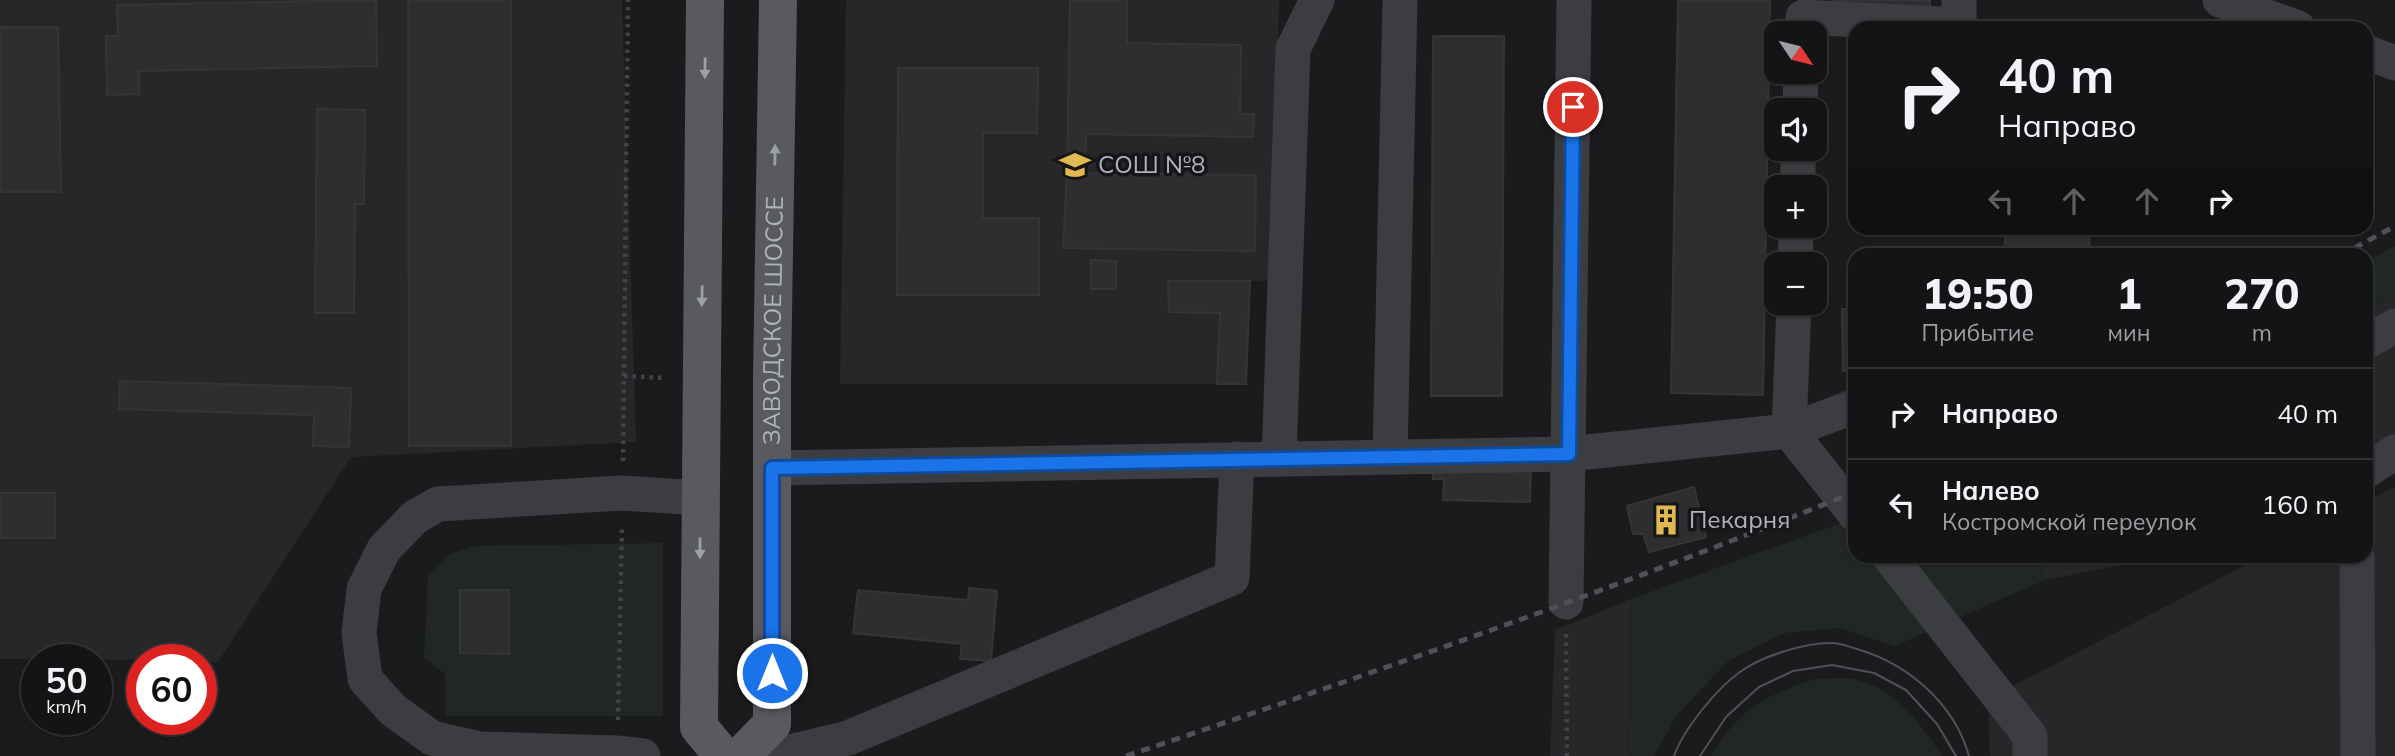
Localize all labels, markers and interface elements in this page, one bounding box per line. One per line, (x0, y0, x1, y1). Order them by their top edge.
north arrow (1764, 21, 1827, 84)
map controls (1764, 21, 1827, 315)
text: 40 m (1998, 44, 2114, 105)
icon: right (1883, 49, 1974, 140)
one-way arrow (699, 57, 710, 79)
pin (1543, 77, 1603, 137)
icon: arrive (1554, 88, 1592, 126)
button: sound (1764, 98, 1827, 161)
text: Направо (1998, 105, 2137, 145)
one-way arrow (770, 143, 781, 165)
school or university icon: СОШ №8 (1058, 148, 1092, 182)
place label: СОШ №8 (1098, 149, 1205, 179)
button: + (1764, 175, 1827, 238)
icon: left (1982, 182, 2020, 220)
icon: ahead (2055, 182, 2093, 220)
icon: ahead (2128, 182, 2166, 220)
icon: right (2201, 182, 2239, 220)
street label: ЗАВОДСКОЕ ШОССЕ (756, 196, 789, 445)
button: − (1764, 252, 1827, 315)
text: 19:50 (1922, 267, 2034, 320)
text: 1 (2116, 267, 2142, 320)
text: 270 (2224, 267, 2300, 320)
one-way arrow (696, 285, 708, 307)
text: Прибытие (1921, 318, 2034, 347)
text: мин (2108, 318, 2151, 347)
text: m (2252, 318, 2272, 347)
icon: right (1883, 395, 1921, 433)
text: Направо (1942, 397, 2058, 430)
text: 40 m (2277, 397, 2338, 430)
text: Налево (1942, 474, 2040, 507)
icon: left (1883, 486, 1921, 524)
text: 160 m (2262, 488, 2338, 521)
building icon: Пекарня (1649, 503, 1683, 537)
place label: Пекарня (1689, 504, 1790, 534)
text: Костромской переулок (1942, 507, 2196, 536)
one-way arrow (694, 537, 706, 559)
position arrow (735, 636, 809, 710)
speed limit sign: 60 (126, 644, 217, 735)
text: 50 (45, 658, 88, 702)
text: km/h (46, 695, 87, 718)

